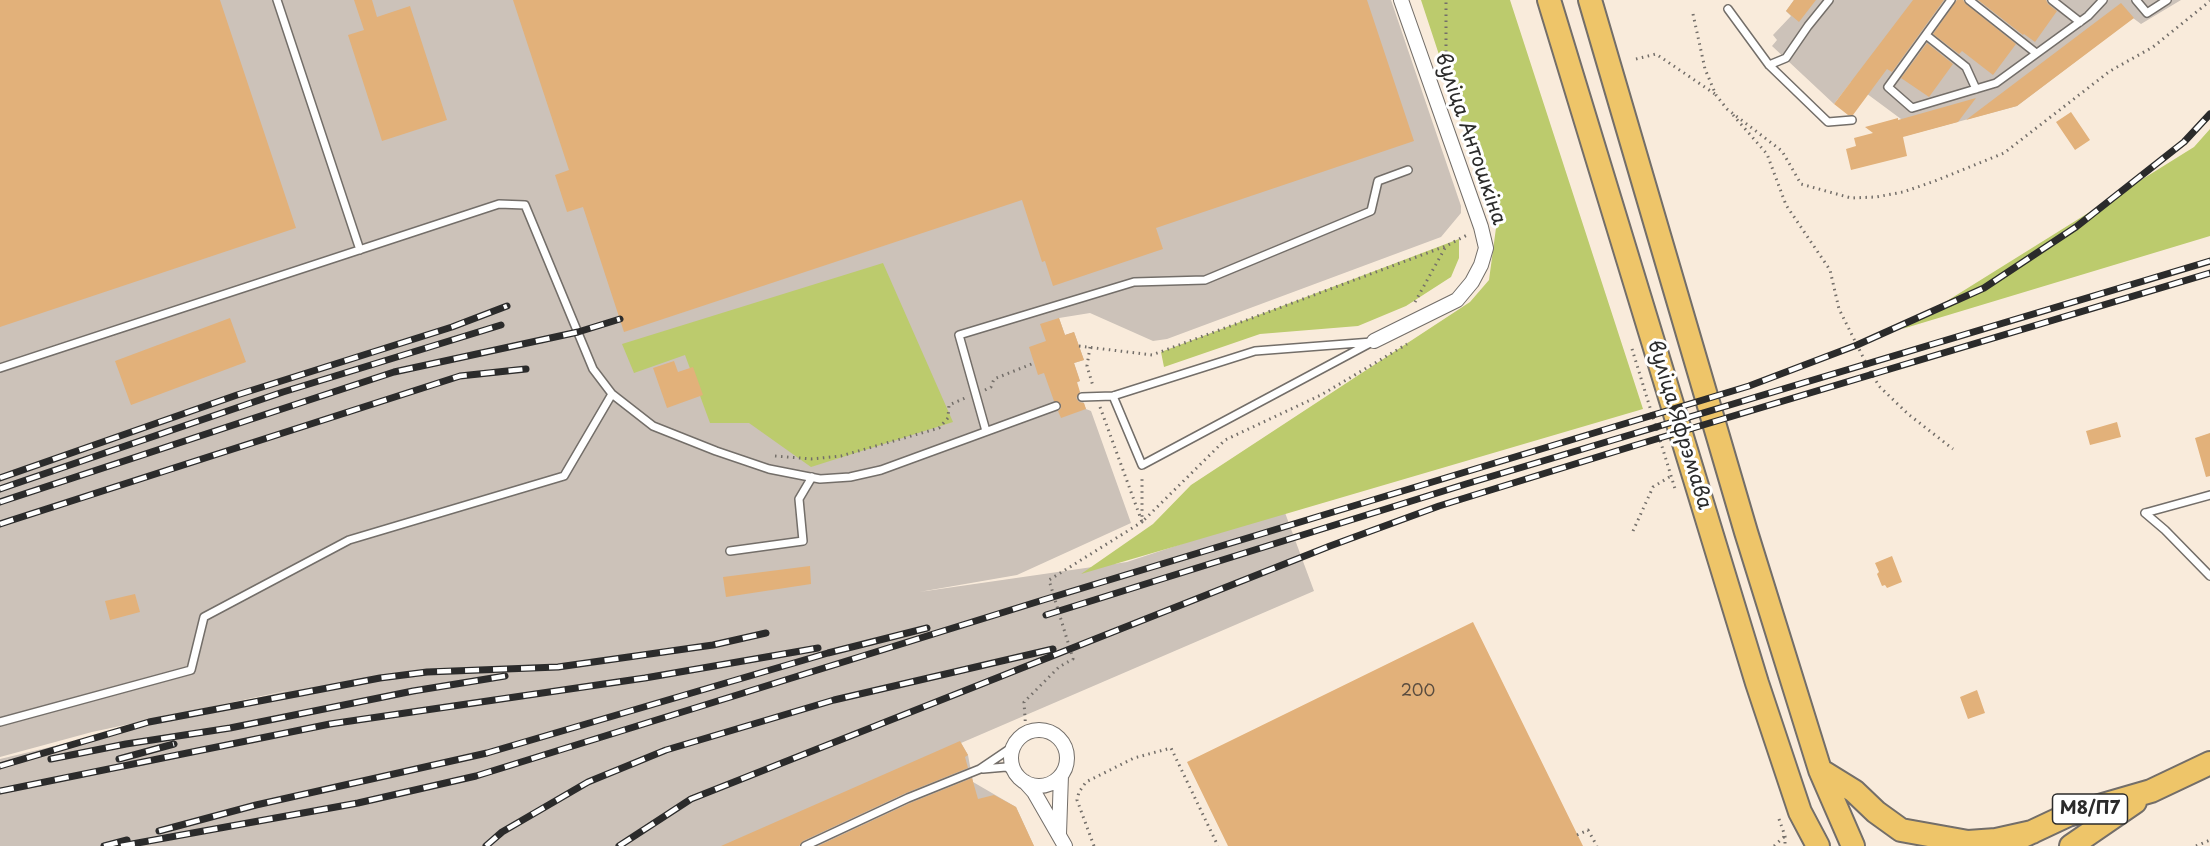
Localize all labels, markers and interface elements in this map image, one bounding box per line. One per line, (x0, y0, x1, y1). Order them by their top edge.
street label: вуліца Антошкіна (1429, 50, 1511, 228)
street label: вуліца Яфрэмава (1642, 337, 1716, 513)
house number: 200 (1401, 682, 1435, 702)
road number: М8/П7 (2052, 794, 2128, 824)

